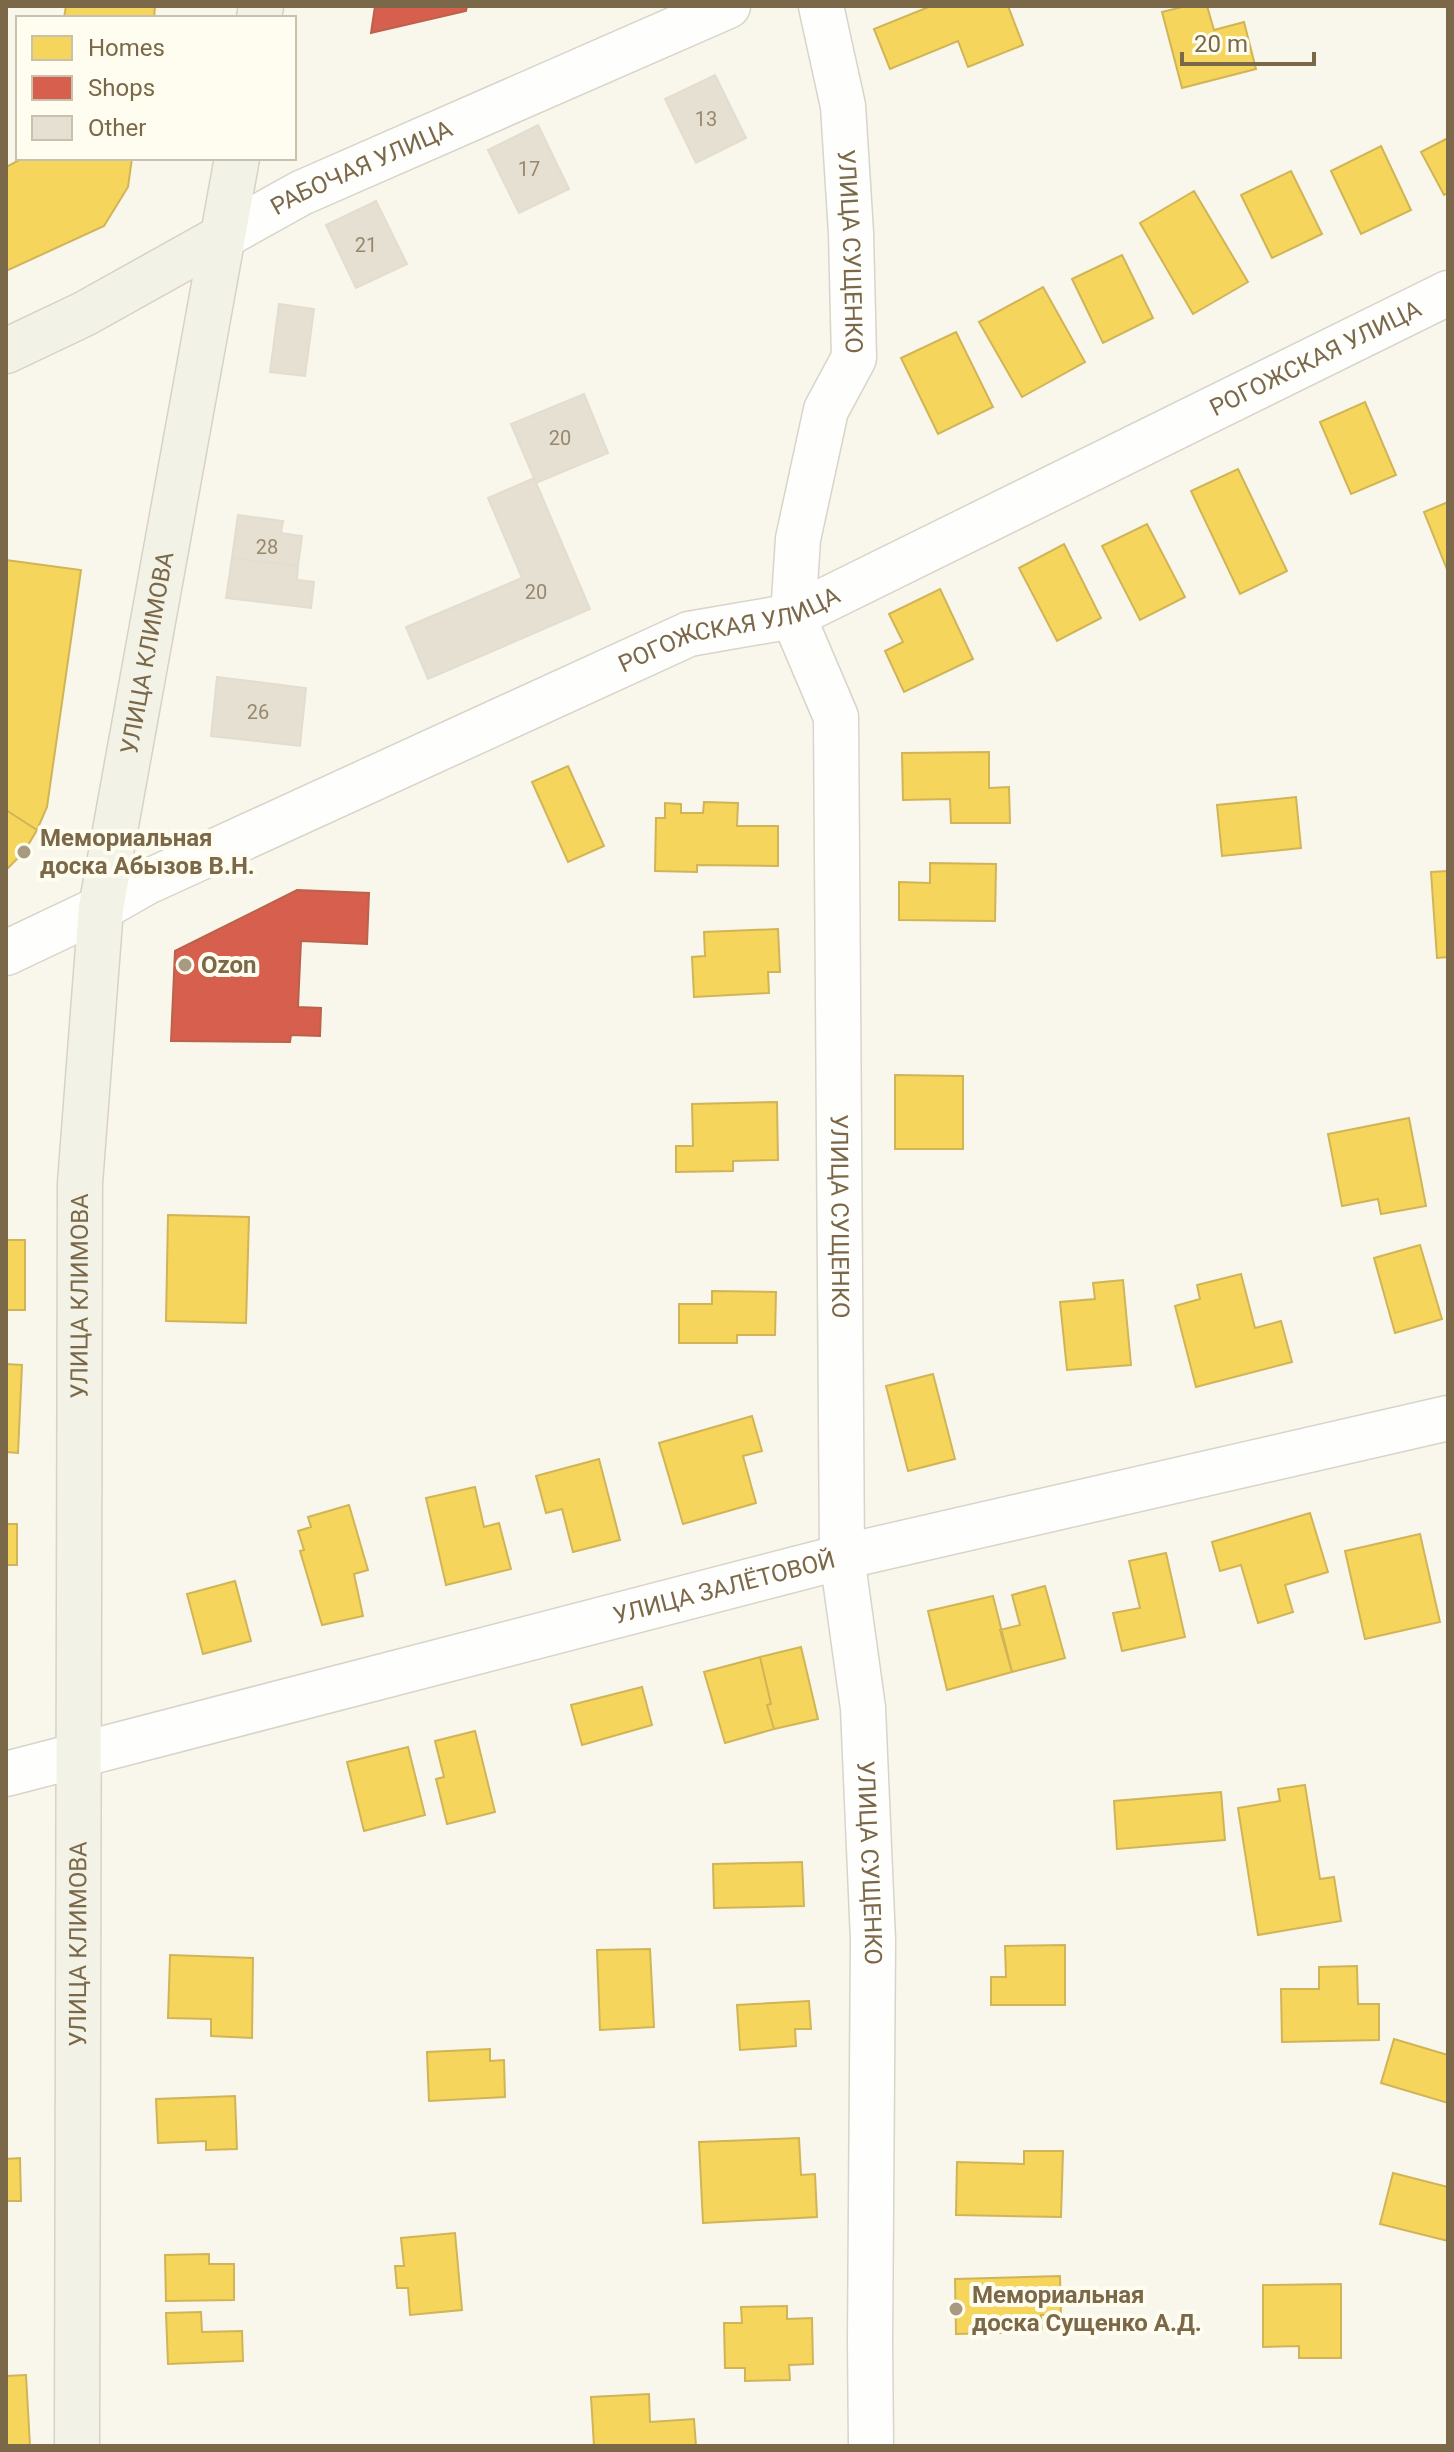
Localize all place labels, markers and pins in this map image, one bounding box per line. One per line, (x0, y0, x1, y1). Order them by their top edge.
place label: Мемориальная доска Абызов В.Н. (40, 824, 255, 880)
marker: Мемориальная доска Абызов В.Н. (15, 843, 33, 861)
place label: Ozon (201, 951, 257, 979)
marker: Ozon (176, 956, 194, 974)
place label: Мемориальная доска Сущенко А.Д. (972, 2281, 1202, 2337)
marker: Мемориальная доска Сущенко А.Д. (947, 2300, 965, 2318)

